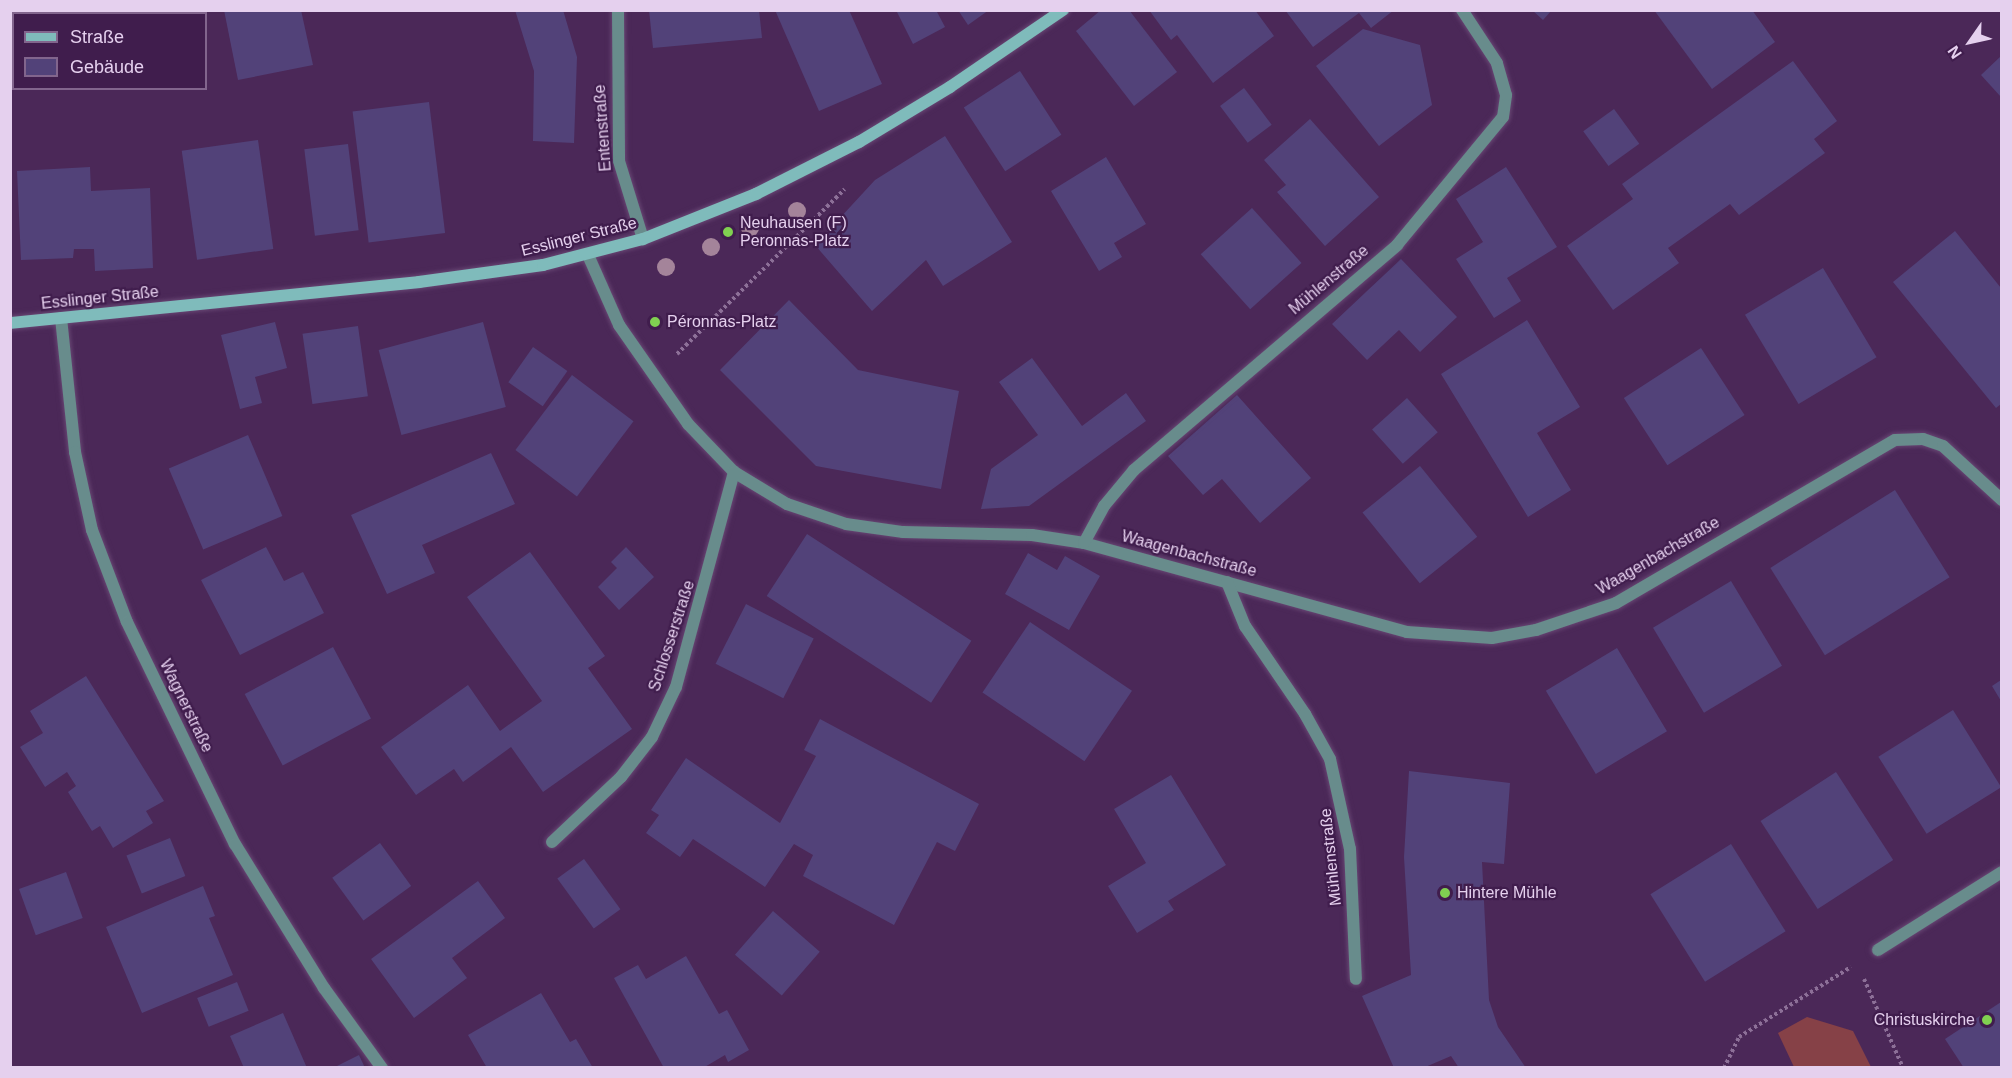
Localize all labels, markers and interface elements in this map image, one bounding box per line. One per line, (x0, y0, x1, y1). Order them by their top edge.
legend (12, 12, 207, 90)
north arrow (1940, 12, 2000, 72)
text: Straße (70, 27, 124, 47)
text: N (1944, 43, 1965, 62)
text: Gebäude (70, 57, 144, 77)
street label: Entenstraße (590, 84, 616, 172)
street label: Esslinger Straße (519, 213, 639, 261)
place label: Neuhausen (F) Peronnas-Platz (740, 213, 849, 251)
marker: Neuhausen (F) Peronnas-Platz (721, 225, 735, 239)
street label: Mühlenstraße (1285, 241, 1373, 319)
street label: Esslinger Straße (40, 282, 160, 314)
place label: Péronnas-Platz (667, 312, 776, 332)
marker: Péronnas-Platz (648, 315, 662, 329)
street label: Waagenbachstraße (1593, 513, 1723, 599)
street label: Waagenbachstraße (1119, 527, 1259, 581)
street label: Schlosserstraße (645, 578, 699, 694)
street label: Wagnerstraße (155, 657, 217, 755)
street label: Mühlenstraße (1316, 807, 1346, 907)
place label: Hintere Mühle (1457, 883, 1557, 903)
marker: Hintere Mühle (1438, 886, 1452, 900)
place label: Christuskirche (1874, 1010, 1975, 1030)
marker: Christuskirche (1980, 1013, 1994, 1027)

